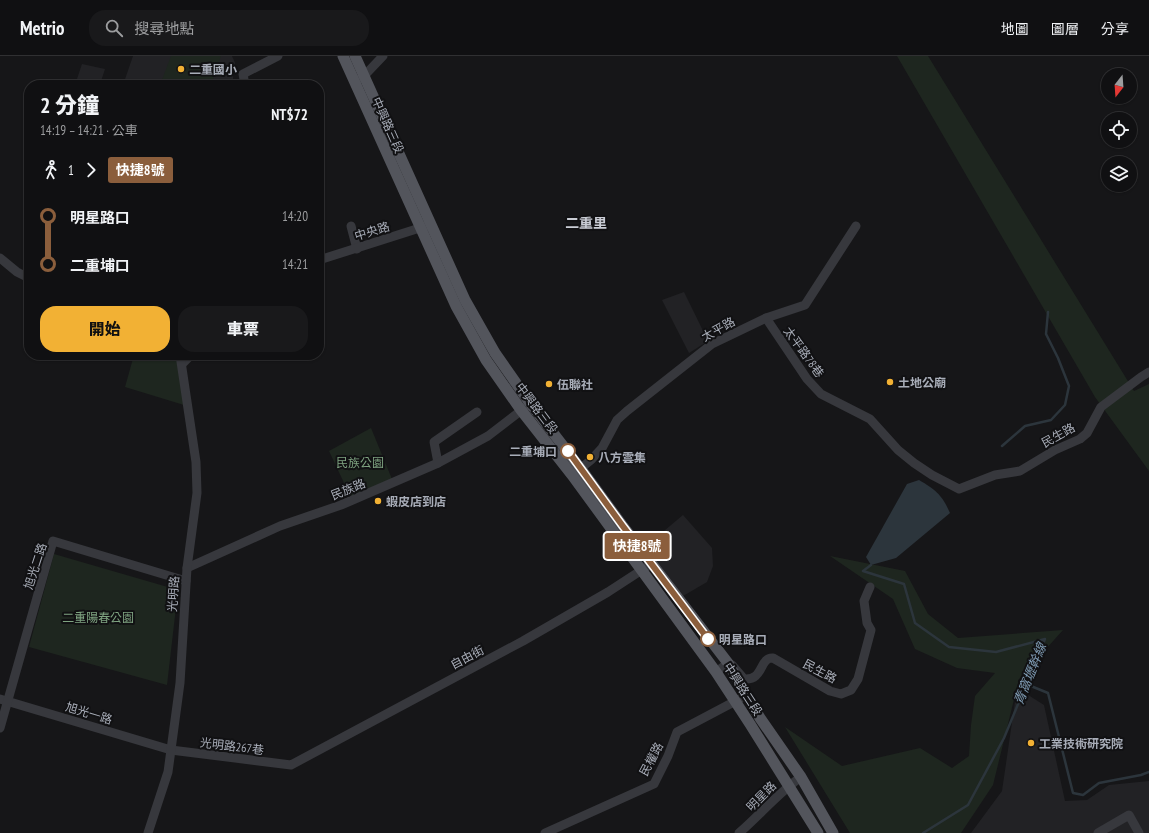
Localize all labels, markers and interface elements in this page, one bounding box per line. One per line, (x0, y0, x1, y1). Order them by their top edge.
search box (89, 10, 369, 46)
text: Metrio (20, 16, 65, 40)
icon: search (103, 17, 125, 39)
text: 搜尋地點 (135, 19, 195, 38)
text: 地圖 (1001, 20, 1029, 38)
text: 圖層 (1051, 20, 1079, 38)
text: 分享 (1101, 20, 1129, 38)
place label: 二重國小 (189, 62, 237, 77)
marker: 二重國小 (176, 64, 186, 74)
north arrow (1101, 68, 1137, 104)
map controls (1101, 68, 1137, 192)
text: 2 分鐘 (40, 91, 99, 119)
street label: 中興路三段 (369, 95, 407, 155)
text: NT$72 (271, 105, 308, 124)
button: locate (1101, 112, 1137, 148)
text: 14:19 – 14:21 · 公車 (40, 122, 138, 139)
button: layers (1101, 156, 1137, 192)
icon: walk (40, 159, 62, 181)
icon: forward (80, 159, 102, 181)
text: 快捷8號 (116, 161, 165, 179)
text: 1 (68, 162, 74, 179)
text: 明星路口 (70, 208, 130, 227)
text: 14:20 (282, 208, 308, 225)
district label: 二重里 (565, 214, 607, 232)
street label: 中央路 (353, 219, 391, 243)
text: 二重埔口 (70, 256, 130, 275)
text: 14:21 (282, 256, 308, 273)
button: 開始 (40, 306, 170, 352)
button: 車票 (178, 306, 308, 352)
street label: 太平路 (699, 314, 737, 344)
street label: 太平路78巷 (781, 324, 827, 380)
place label: 土地公廟 (898, 375, 946, 390)
place label: 伍聯社 (557, 377, 593, 392)
marker: 土地公廟 (885, 377, 895, 387)
marker: 伍聯社 (544, 379, 554, 389)
street label: 中興路三段 (513, 380, 561, 436)
street label: 民生路 (1039, 420, 1077, 450)
marker: 二重埔口 (560, 443, 576, 459)
place label: 二重埔口 (509, 444, 557, 459)
place label: 八方雲集 (598, 450, 646, 465)
marker: 八方雲集 (585, 452, 595, 462)
park label: 民族公園 (336, 455, 384, 470)
street label: 民族路 (328, 475, 368, 503)
place label: 蝦皮店到店 (386, 494, 446, 509)
marker: 蝦皮店到店 (373, 496, 383, 506)
line badge: 快捷8號 (609, 533, 665, 559)
text: 快捷8號 (613, 537, 661, 555)
street label: 旭光二路 (20, 541, 50, 591)
street label: 光明路 (164, 576, 182, 612)
park label: 二重陽春公園 (62, 610, 134, 625)
marker: 明星路口 (700, 631, 716, 647)
place label: 明星路口 (719, 632, 767, 647)
water label: 青窩壢幹線 (1010, 639, 1051, 707)
street label: 自由街 (448, 642, 486, 672)
street label: 民生路 (801, 656, 839, 686)
street label: 中興路三段 (720, 660, 766, 718)
street label: 旭光一路 (64, 699, 114, 727)
street label: 光明路267巷 (199, 735, 265, 757)
place label: 工業技術研究院 (1039, 736, 1123, 751)
marker: 工業技術研究院 (1026, 738, 1036, 748)
street label: 民權路 (636, 740, 666, 778)
street label: 明星路 (743, 778, 779, 814)

